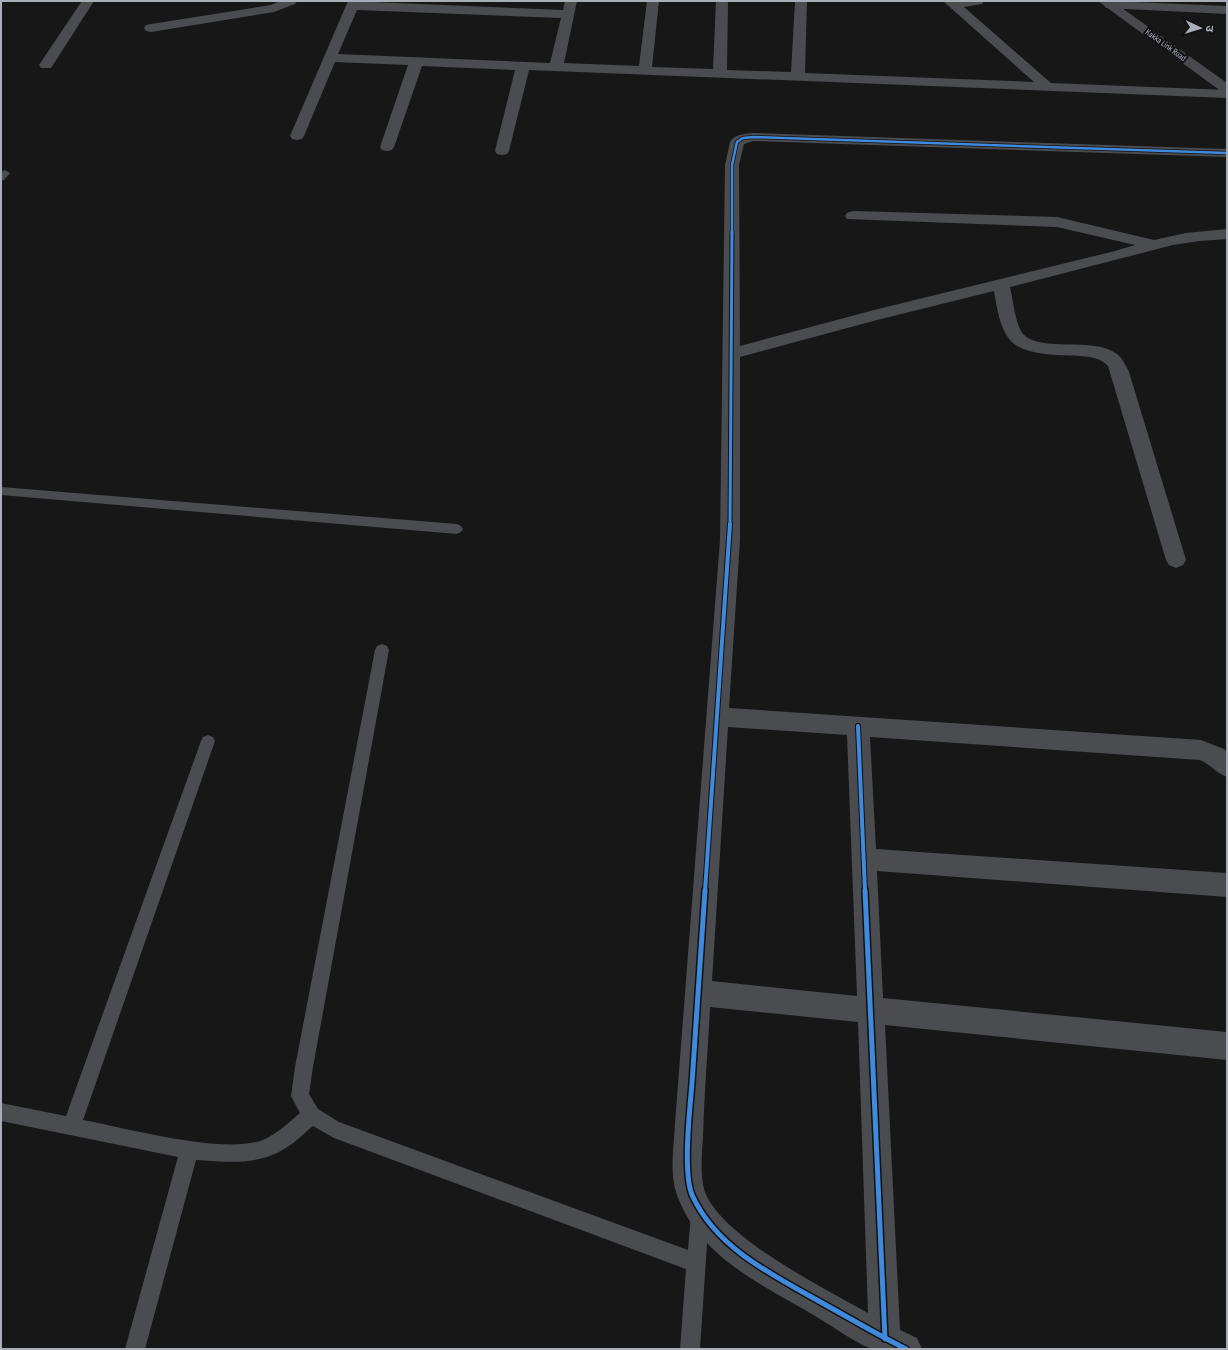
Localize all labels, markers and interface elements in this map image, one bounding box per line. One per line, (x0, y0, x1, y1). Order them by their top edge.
north arrow (1180, 8, 1220, 48)
text: उ (1203, 25, 1216, 33)
street label: Kakka Link Road (1143, 27, 1189, 64)

